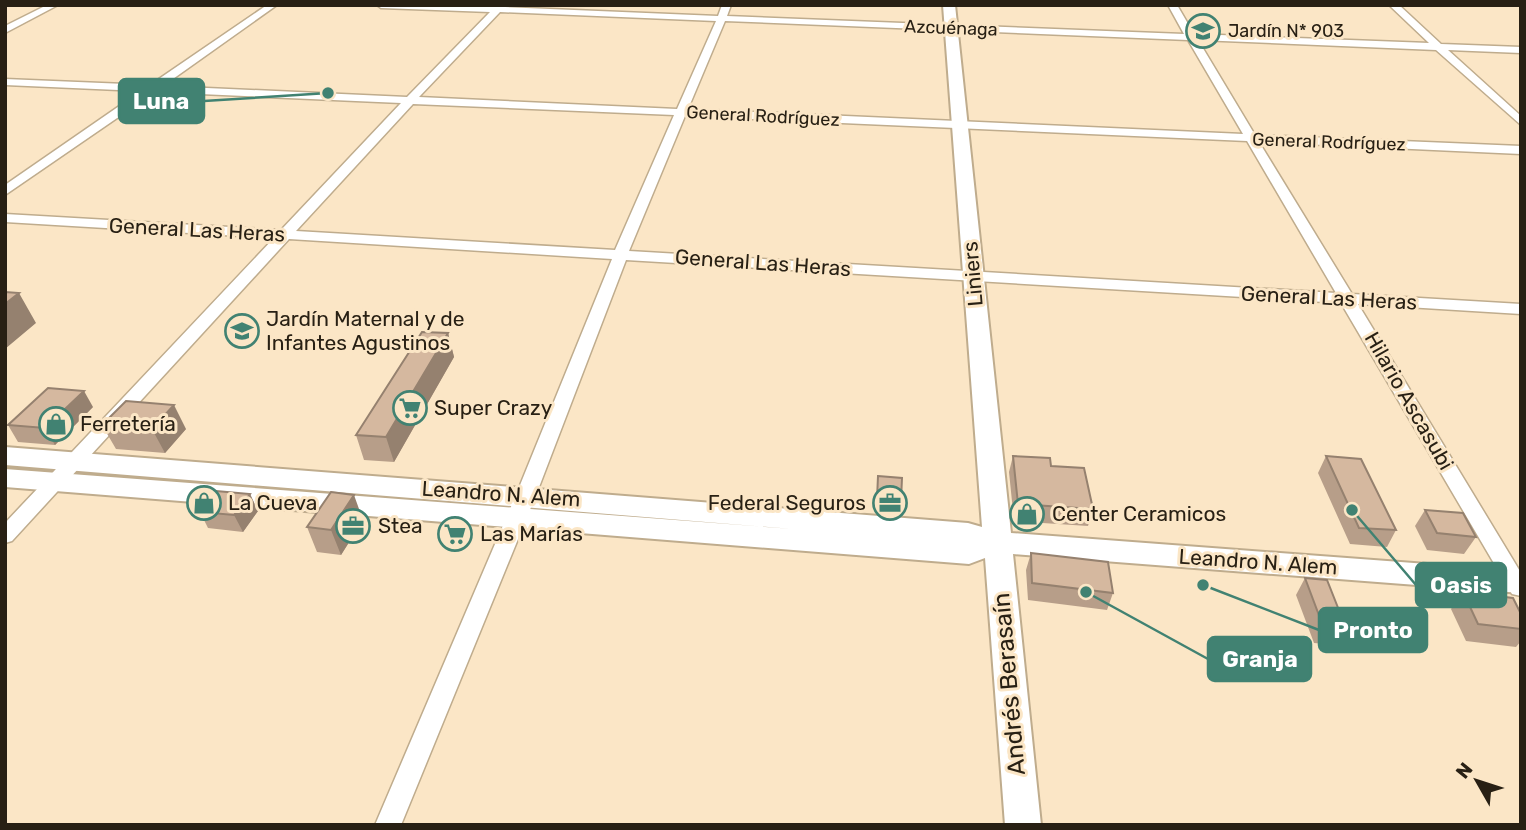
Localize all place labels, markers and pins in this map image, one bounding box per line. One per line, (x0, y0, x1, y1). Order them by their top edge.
school or university icon: Jardín N* 903 (1184, 12, 1222, 50)
place label: Jardín N* 903 (1228, 20, 1344, 42)
callout: Luna (119, 79, 204, 123)
place label: Jardín Maternal y de Infantes Agustinos (266, 306, 465, 355)
school or university icon: Jardín Maternal y de Infantes Agustinos (223, 312, 261, 350)
supermarket icon: Super Crazy (391, 389, 429, 427)
place label: Super Crazy (434, 395, 553, 420)
shop icon: Ferretería (37, 405, 75, 443)
place label: Ferretería (80, 411, 176, 436)
shop icon: La Cueva (185, 484, 223, 522)
office icon: Federal Seguros (871, 484, 909, 522)
place label: La Cueva (228, 490, 317, 515)
place label: Federal Seguros (708, 490, 866, 515)
shop icon: Center Ceramicos (1008, 495, 1046, 533)
place label: Center Ceramicos (1052, 501, 1226, 526)
office icon: Stea (334, 507, 372, 545)
place label: Stea (378, 513, 423, 538)
supermarket icon: Las Marías (436, 515, 474, 553)
place label: Las Marías (480, 521, 583, 546)
callout: Oasis (1416, 563, 1506, 607)
callout: Pronto (1319, 608, 1427, 652)
callout: Granja (1208, 637, 1311, 681)

